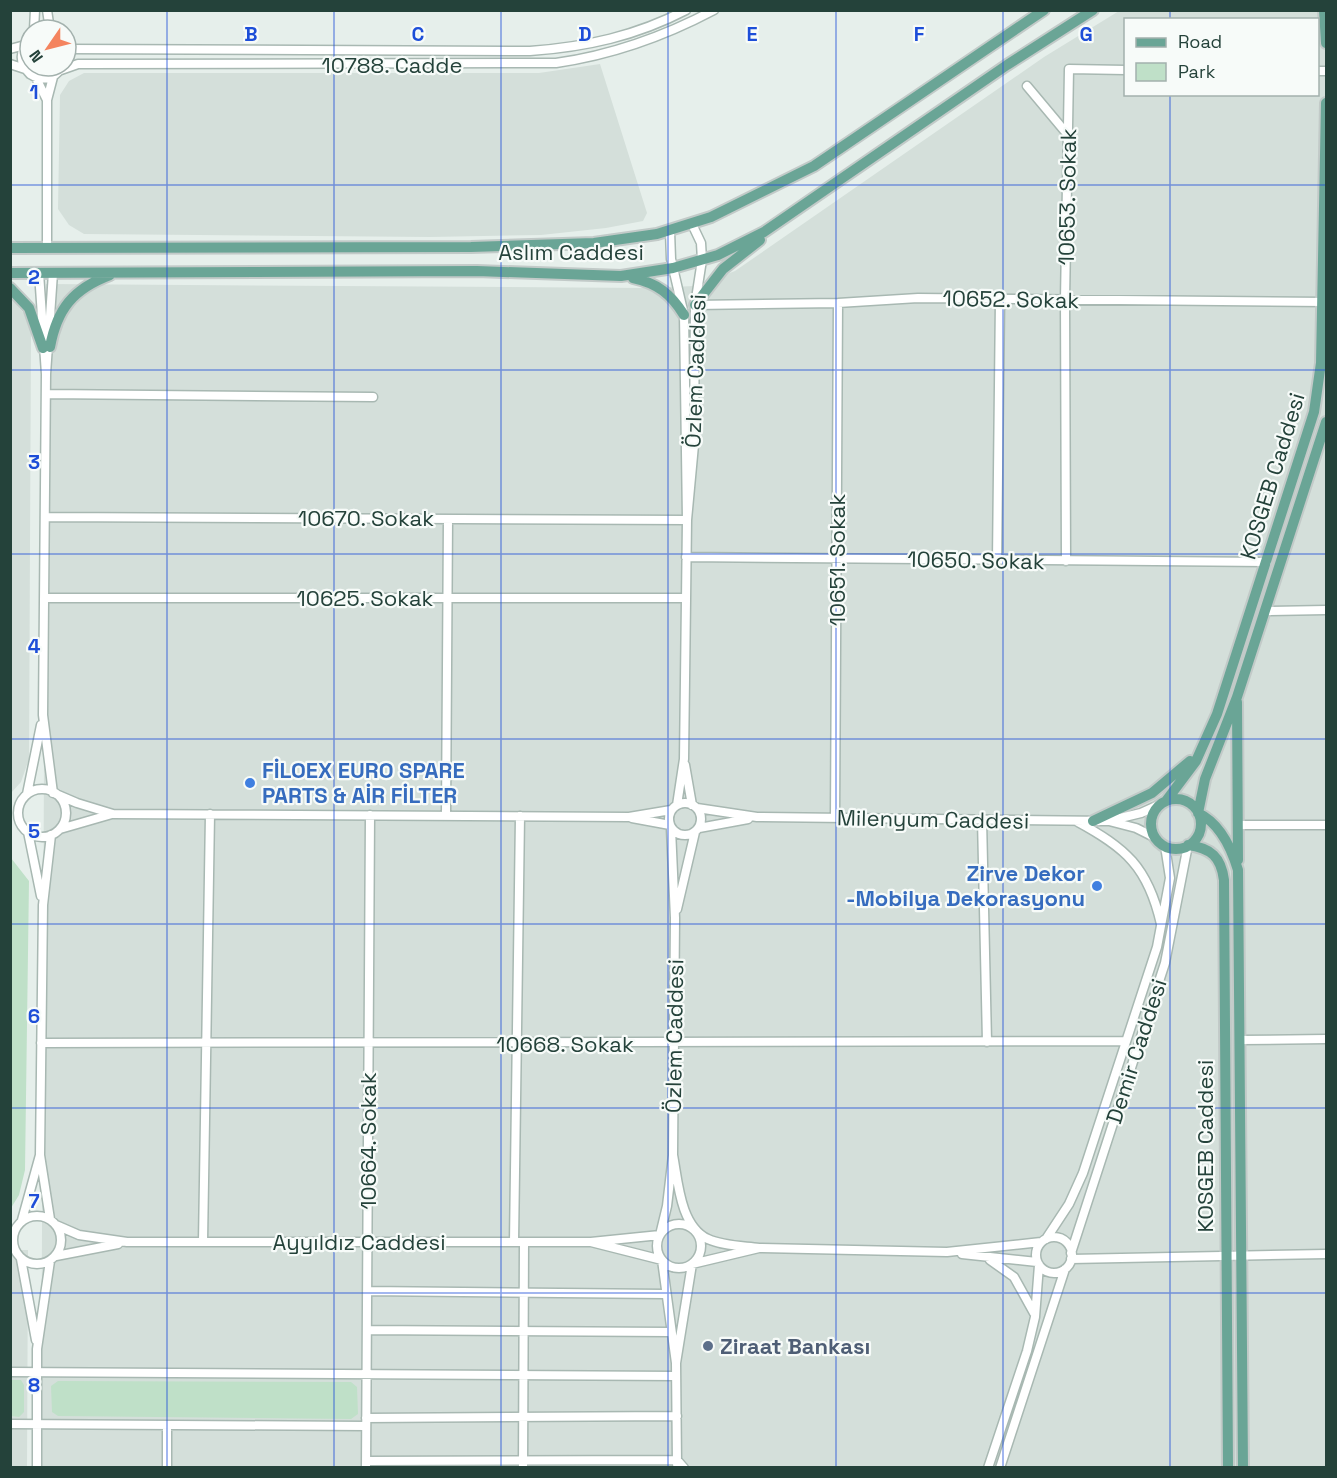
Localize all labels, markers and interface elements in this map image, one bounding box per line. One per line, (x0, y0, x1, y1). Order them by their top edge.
north arrow (18, 18, 78, 78)
legend (1124, 18, 1319, 96)
text: B (244, 21, 258, 47)
text: C (412, 21, 425, 47)
text: D (578, 21, 592, 47)
text: E (746, 21, 758, 47)
text: F (914, 21, 925, 47)
text: G (1079, 21, 1093, 47)
text: Road (1178, 30, 1222, 53)
text: N (24, 46, 48, 67)
street label: 10788. Cadde (322, 51, 463, 79)
text: Park (1178, 60, 1216, 83)
text: 1 (29, 79, 39, 105)
street label: 10653. Sokak (1052, 128, 1082, 266)
street label: Aslım Caddesi (498, 238, 644, 266)
text: 2 (28, 264, 40, 290)
street label: 10652. Sokak (942, 284, 1080, 314)
street label: Özlem Caddesi (678, 294, 712, 448)
street label: KOSGEB Caddesi (1233, 389, 1311, 563)
text: 3 (28, 449, 40, 475)
street label: 10651. Sokak (823, 494, 851, 626)
street label: 10670. Sokak (298, 504, 434, 532)
street label: 10650. Sokak (907, 545, 1045, 575)
street label: 10625. Sokak (297, 584, 434, 612)
text: 4 (28, 633, 41, 659)
place label: FİLOEX EURO SPARE PARTS & AİR FİLTER (262, 756, 465, 809)
marker: FİLOEX EURO SPARE PARTS & AİR FİLTER (243, 776, 257, 790)
street label: Milenyum Caddesi (837, 803, 1029, 835)
text: 5 (28, 818, 40, 844)
place label: Zirve Dekor -Mobilya Dekorasyonu (846, 859, 1085, 912)
marker: Zirve Dekor -Mobilya Dekorasyonu (1090, 879, 1104, 893)
street label: Özlem Caddesi (659, 959, 689, 1113)
street label: Demir Caddesi (1099, 975, 1173, 1127)
text: 6 (28, 1003, 40, 1029)
street label: 10668. Sokak (496, 1030, 634, 1058)
street label: KOSGEB Caddesi (1191, 1060, 1219, 1232)
street label: 10664. Sokak (354, 1072, 382, 1210)
text: 7 (28, 1188, 40, 1214)
street label: Ayyıldız Caddesi (272, 1228, 446, 1256)
place label: Ziraat Bankası (720, 1332, 870, 1360)
marker: Ziraat Bankası (701, 1339, 715, 1353)
text: 8 (28, 1372, 40, 1398)

